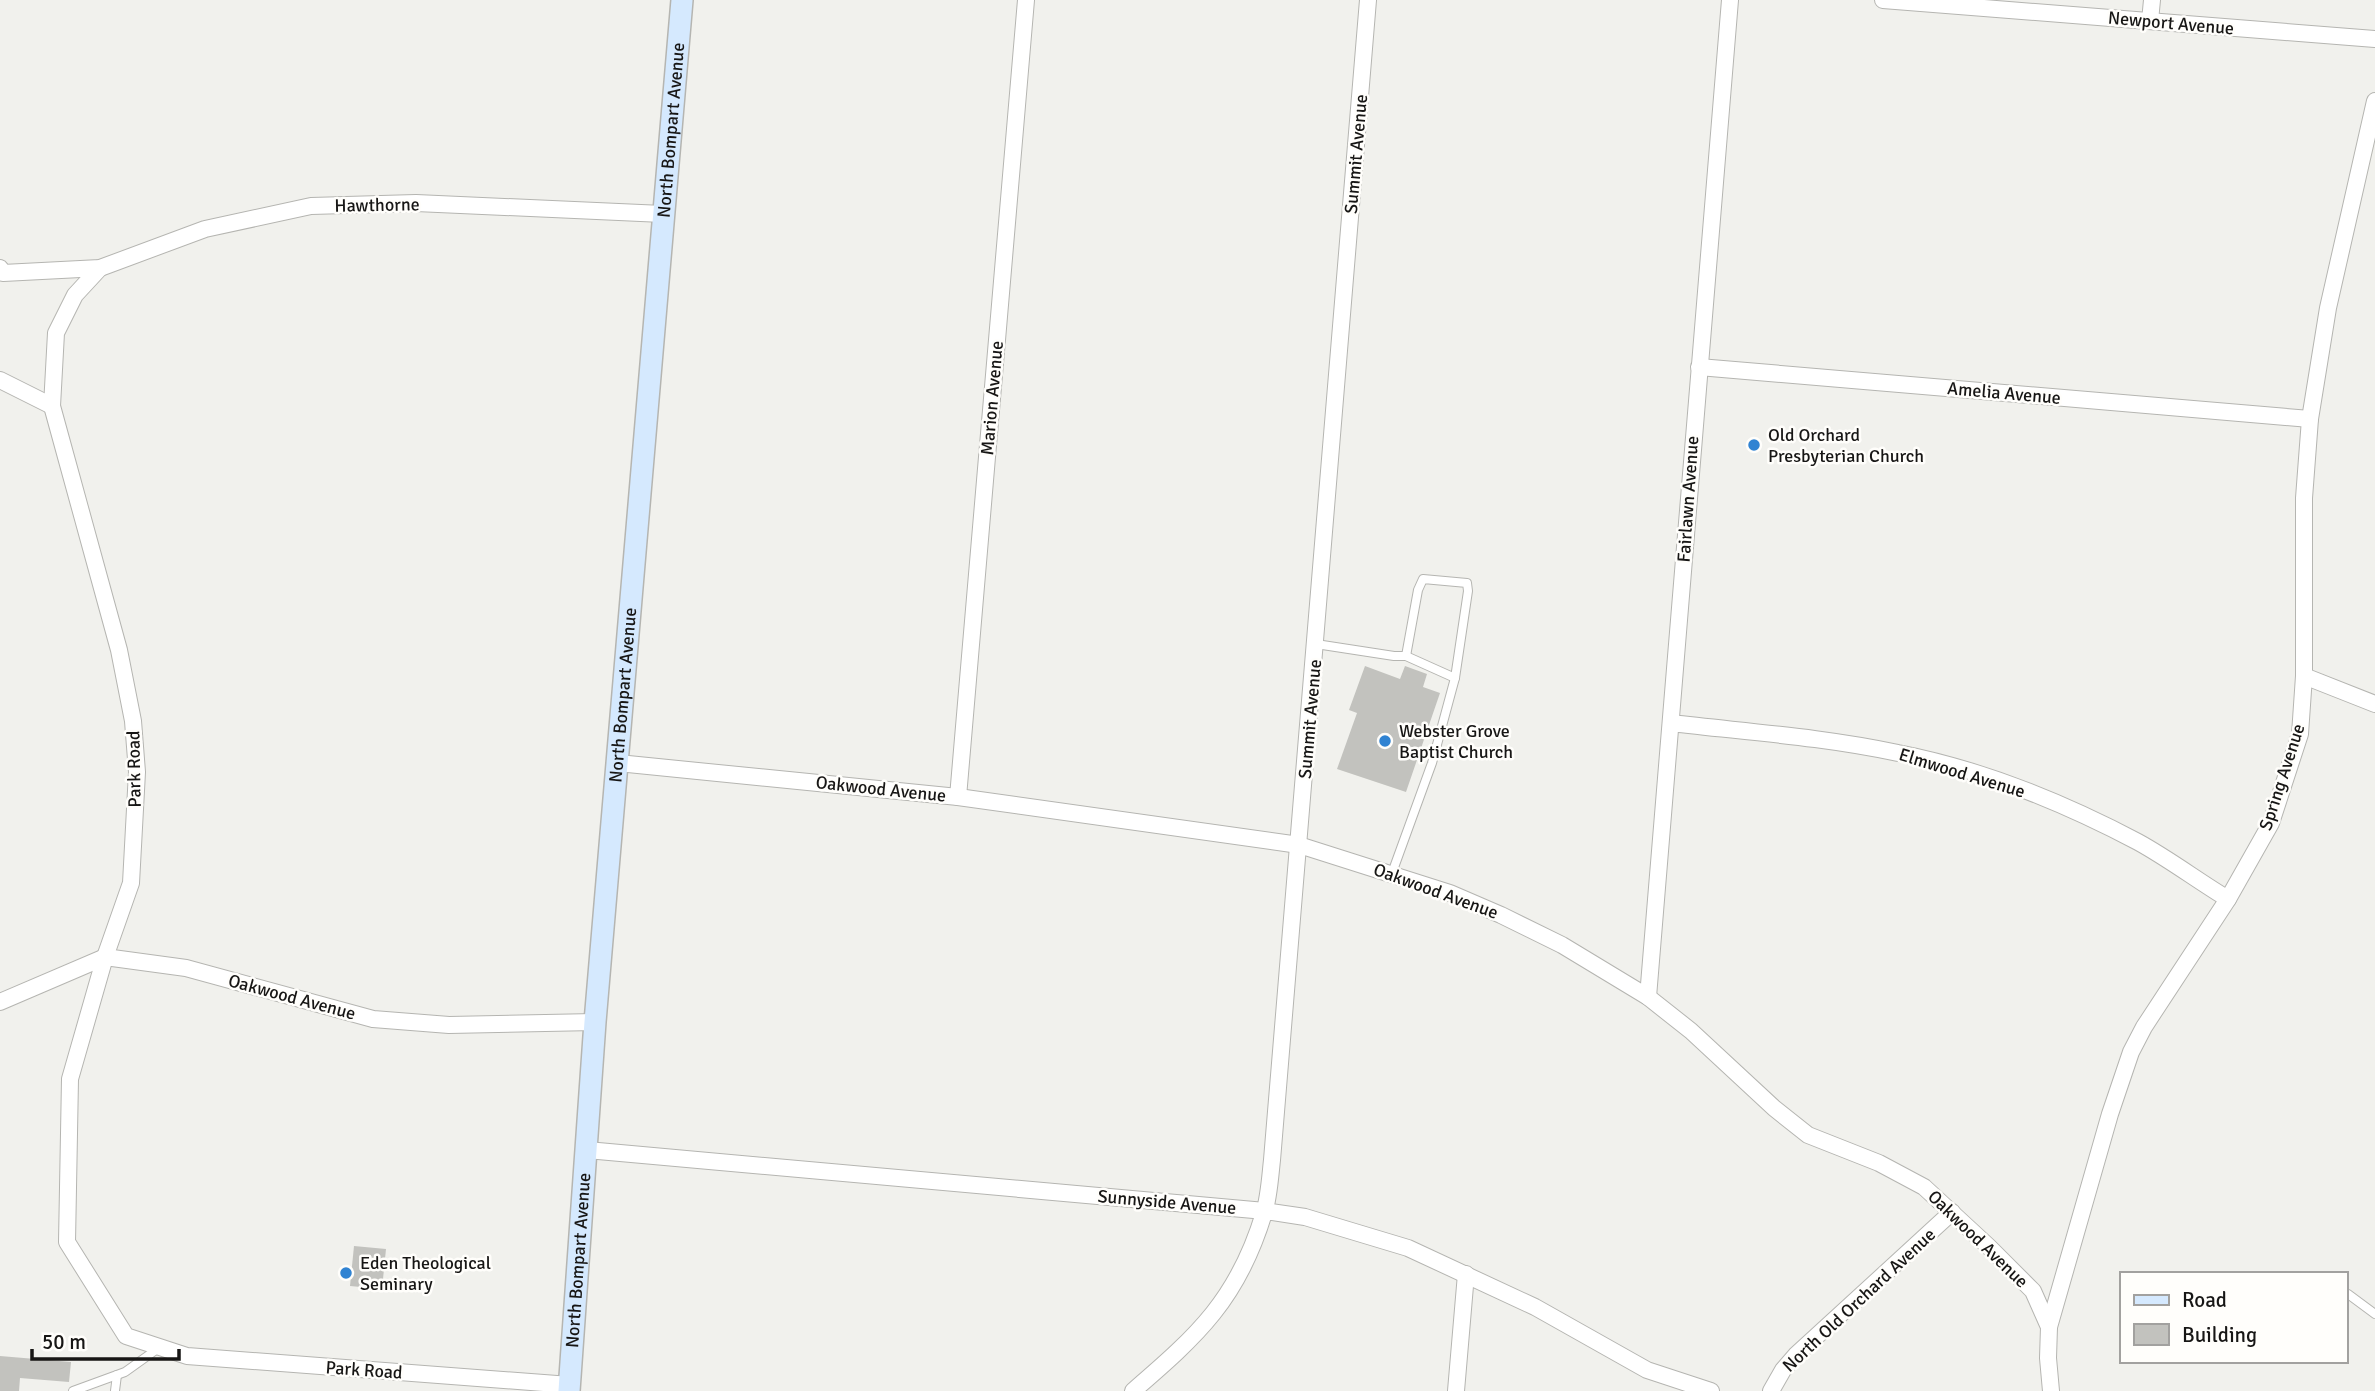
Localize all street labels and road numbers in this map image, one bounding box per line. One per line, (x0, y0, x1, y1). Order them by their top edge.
street label: Newport Avenue (2107, 7, 2235, 39)
street label: North Bompart Avenue (653, 42, 689, 219)
street label: Summit Avenue (1340, 93, 1372, 215)
street label: Hawthorne (334, 193, 420, 217)
street label: Marion Avenue (976, 340, 1008, 456)
street label: Amelia Avenue (1946, 377, 2062, 409)
street label: Fairlawn Avenue (1673, 435, 1703, 563)
street label: North Bompart Avenue (604, 607, 641, 784)
street label: Summit Avenue (1294, 658, 1326, 780)
street label: Spring Avenue (2254, 721, 2310, 833)
street label: Park Road (122, 730, 146, 808)
street label: Elmwood Avenue (1896, 743, 2028, 803)
street label: Oakwood Avenue (815, 771, 947, 807)
street label: Oakwood Avenue (1371, 858, 1501, 924)
street label: Oakwood Avenue (226, 969, 358, 1025)
street label: North Bompart Avenue (561, 1172, 595, 1349)
street label: Sunnyside Avenue (1097, 1185, 1237, 1219)
street label: Oakwood Avenue (1923, 1186, 2033, 1292)
street label: North Old Orchard Avenue (1778, 1223, 1940, 1377)
street label: Park Road (325, 1356, 403, 1384)

